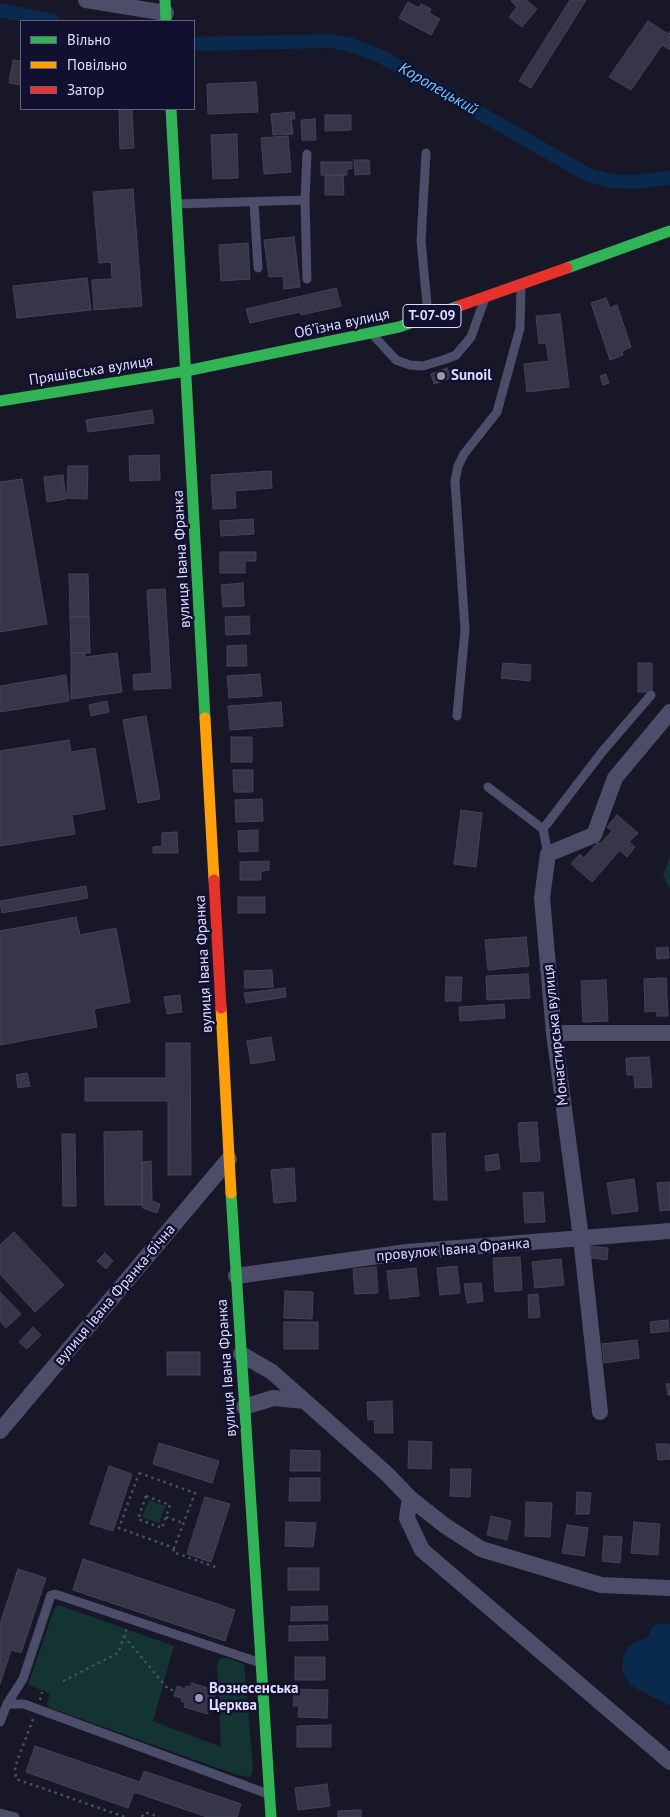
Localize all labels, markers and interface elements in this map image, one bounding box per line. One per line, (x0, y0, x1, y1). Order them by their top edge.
legend (20, 20, 195, 110)
text: Вільно (67, 30, 110, 49)
text: Повільно (67, 55, 127, 74)
water label: Коропецький (395, 59, 481, 119)
text: Затор (67, 80, 104, 99)
road number: Т-07-09 (403, 304, 461, 328)
street label: Обʼїзна вулиця (293, 305, 391, 343)
street label: Пряшівська вулиця (28, 352, 154, 390)
place label: Sunoil (451, 367, 492, 385)
marker: Sunoil (435, 370, 447, 382)
street label: вулиця Івана Франка (169, 490, 195, 628)
street label: вулиця Івана Франка (191, 895, 217, 1033)
street label: Монастирська вулиця (540, 963, 572, 1107)
street label: вулиця Івана Франка-бічна (51, 1221, 179, 1369)
street label: провулок Івана Франка (376, 1234, 530, 1266)
street label: вулиця Івана Франка (213, 1298, 241, 1438)
place label: Вознесенська Церква (209, 1680, 299, 1715)
marker: Вознесенська Церква (193, 1692, 205, 1704)

